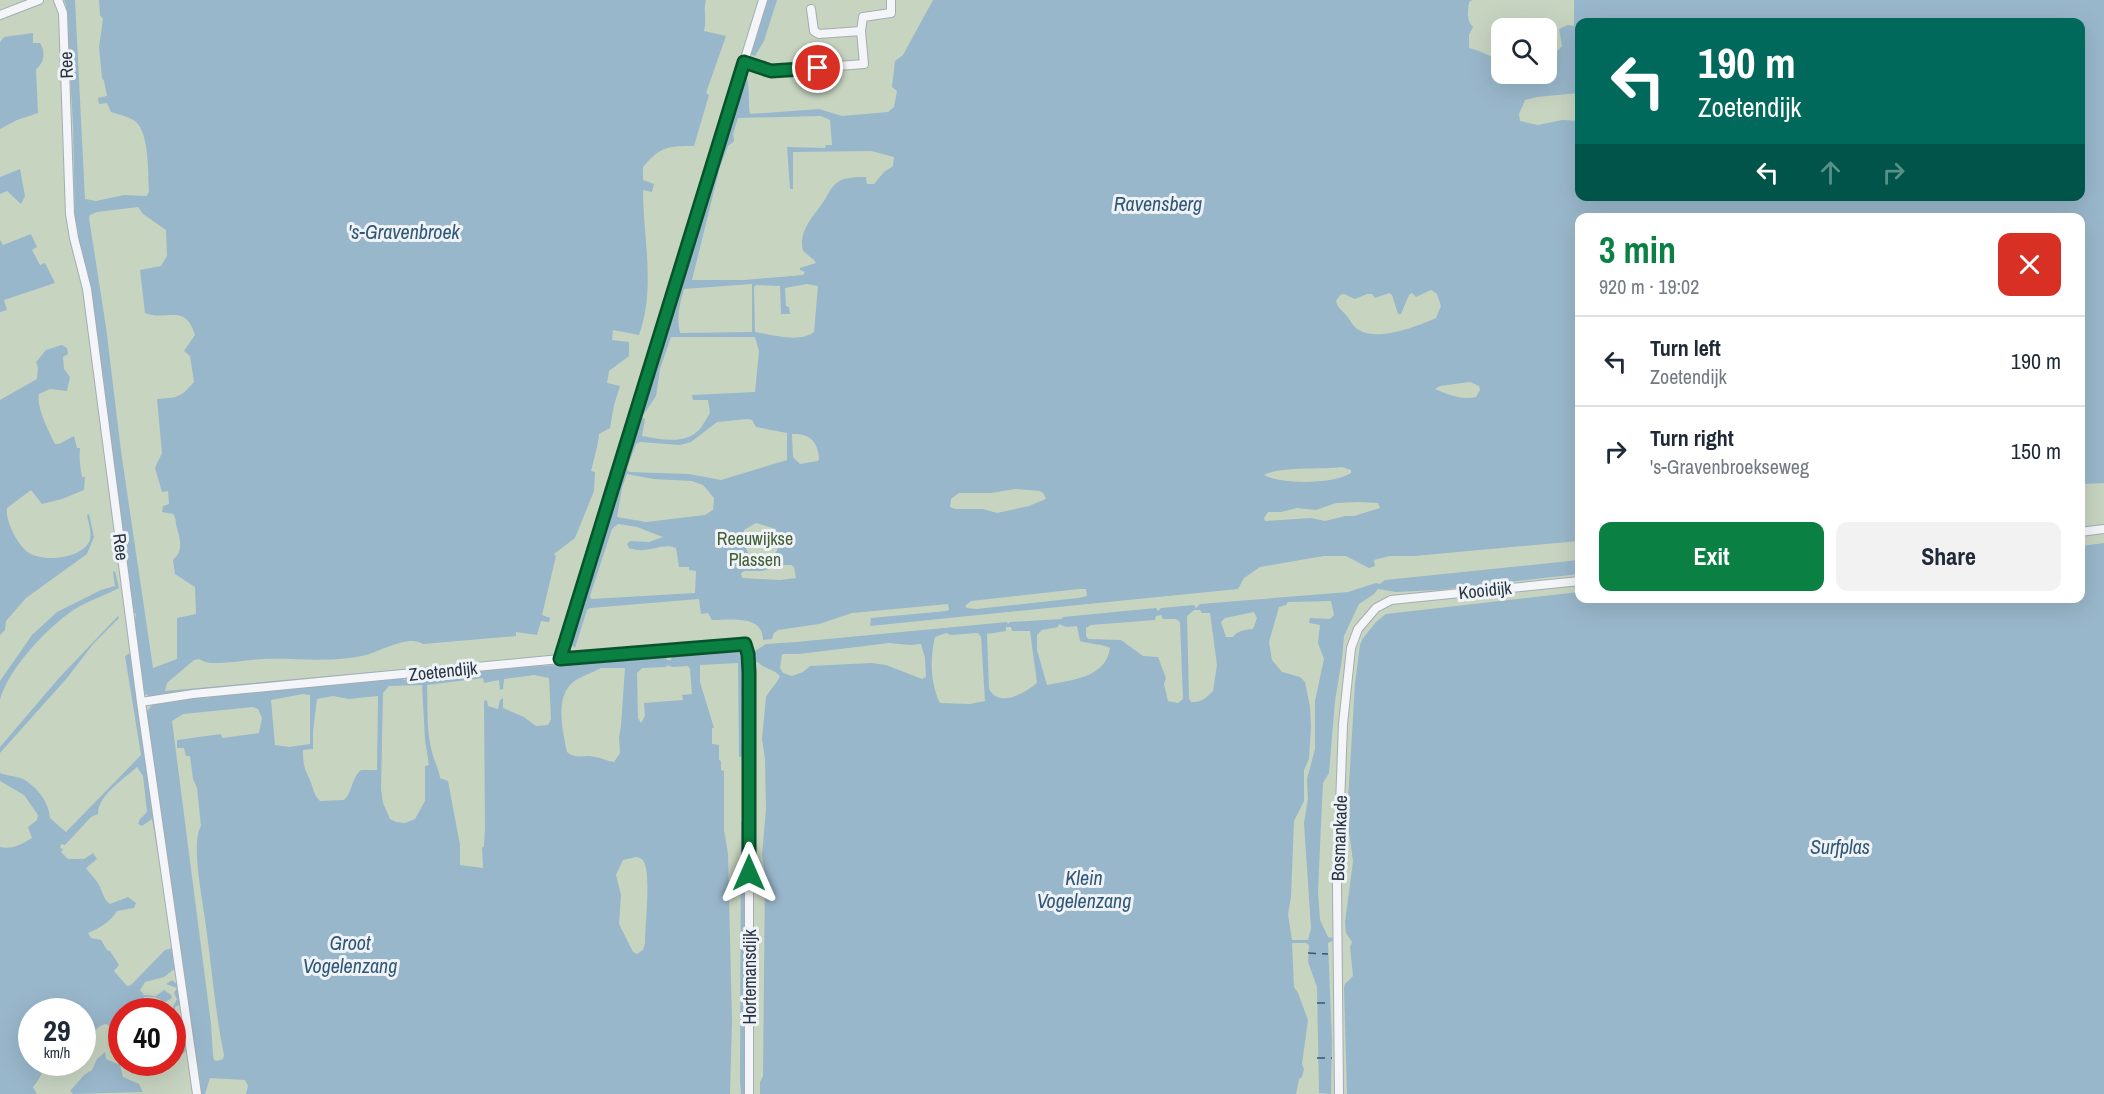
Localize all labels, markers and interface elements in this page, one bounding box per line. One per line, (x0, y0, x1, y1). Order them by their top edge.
map controls (1491, 18, 1557, 84)
button: search (1491, 18, 1557, 84)
text: 190 m (1698, 35, 1796, 91)
pin (792, 42, 843, 93)
icon: left (1599, 42, 1677, 120)
street label: Ree (53, 51, 79, 79)
icon: arrive (801, 51, 834, 84)
text: Zoetendijk (1698, 89, 1801, 125)
icon: left (1751, 156, 1784, 189)
icon: ahead (1814, 156, 1847, 189)
icon: right (1877, 156, 1910, 189)
water label: Ravensberg (1114, 190, 1202, 217)
water label: 's-Gravenbroek (348, 218, 461, 245)
text: 3 min (1599, 226, 1676, 274)
button: close (1998, 233, 2061, 296)
text: 920 m · 19:02 (1599, 273, 1699, 300)
text: Turn left (1650, 333, 1721, 363)
icon: left (1599, 345, 1632, 378)
text: 190 m (2011, 346, 2061, 376)
text: Zoetendijk (1650, 363, 1727, 390)
text: Turn right (1650, 423, 1734, 453)
icon: right (1599, 435, 1632, 468)
text: 150 m (2011, 436, 2061, 466)
text: 's-Gravenbroekseweg (1650, 453, 1809, 480)
button: Exit (1599, 522, 1824, 591)
button: Share (1836, 522, 2061, 591)
park label: Reeuwijkse Plassen (717, 526, 793, 572)
street label: Ree (107, 532, 135, 562)
street label: Kooidijk (1457, 575, 1513, 605)
street label: Zoetendijk (407, 655, 479, 687)
street label: Bosmankade (1325, 795, 1353, 881)
water label: Surfplas (1810, 833, 1870, 860)
position arrow (717, 841, 781, 905)
water label: Klein Vogelenzang (1037, 864, 1131, 914)
water label: Groot Vogelenzang (303, 929, 397, 979)
street label: Hortemansdijk (737, 929, 762, 1025)
speed limit sign: 40 (108, 998, 186, 1076)
text: 29 (43, 1010, 71, 1050)
text: km/h (44, 1042, 70, 1063)

